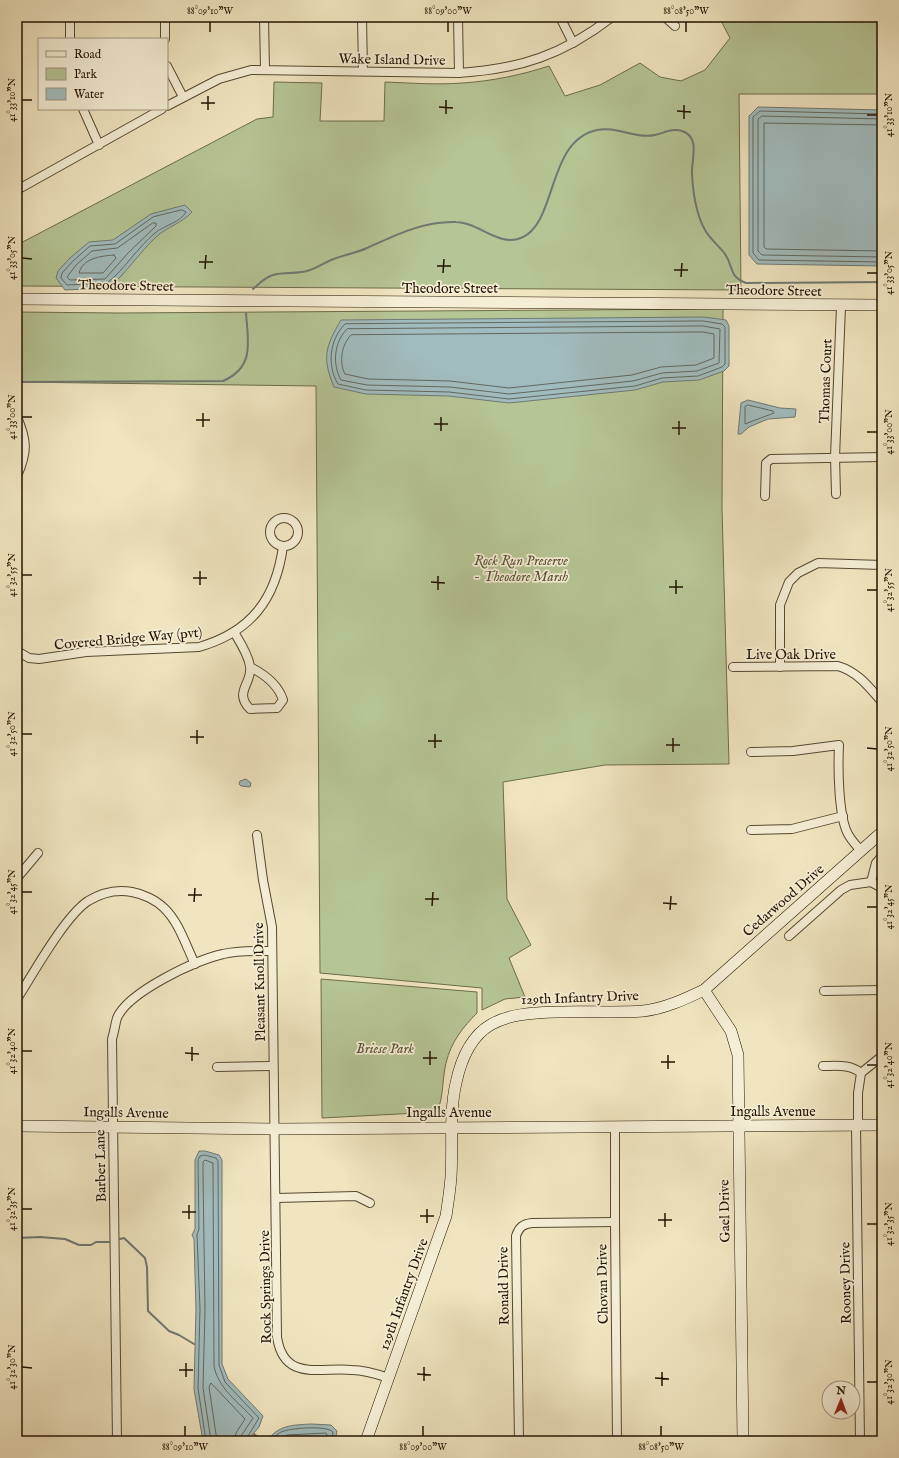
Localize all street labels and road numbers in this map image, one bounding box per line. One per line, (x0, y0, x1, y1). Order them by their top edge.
street label: Wake Island Drive (338, 50, 446, 70)
street label: Theodore Street (78, 276, 174, 296)
street label: Theodore Street (402, 280, 498, 298)
street label: Theodore Street (726, 281, 822, 301)
street label: Thomas Court (816, 338, 836, 424)
street label: Covered Bridge Way (pvt) (53, 624, 203, 654)
street label: Live Oak Drive (746, 646, 837, 664)
street label: Cedarwood Drive (739, 860, 829, 941)
street label: Pleasant Knoll Drive (250, 922, 270, 1042)
street label: 129th Infantry Drive (521, 987, 640, 1009)
street label: Ingalls Avenue (83, 1103, 169, 1123)
street label: Ingalls Avenue (730, 1103, 816, 1121)
street label: Ingalls Avenue (406, 1104, 492, 1122)
street label: Barber Lane (91, 1129, 111, 1202)
street label: Gael Drive (715, 1179, 735, 1243)
street label: Rock Springs Drive (256, 1229, 276, 1344)
street label: 129th Infantry Drive (375, 1235, 433, 1353)
street label: Rooney Drive (836, 1241, 856, 1324)
street label: Chovan Drive (593, 1243, 613, 1324)
street label: Ronald Drive (494, 1246, 514, 1325)

